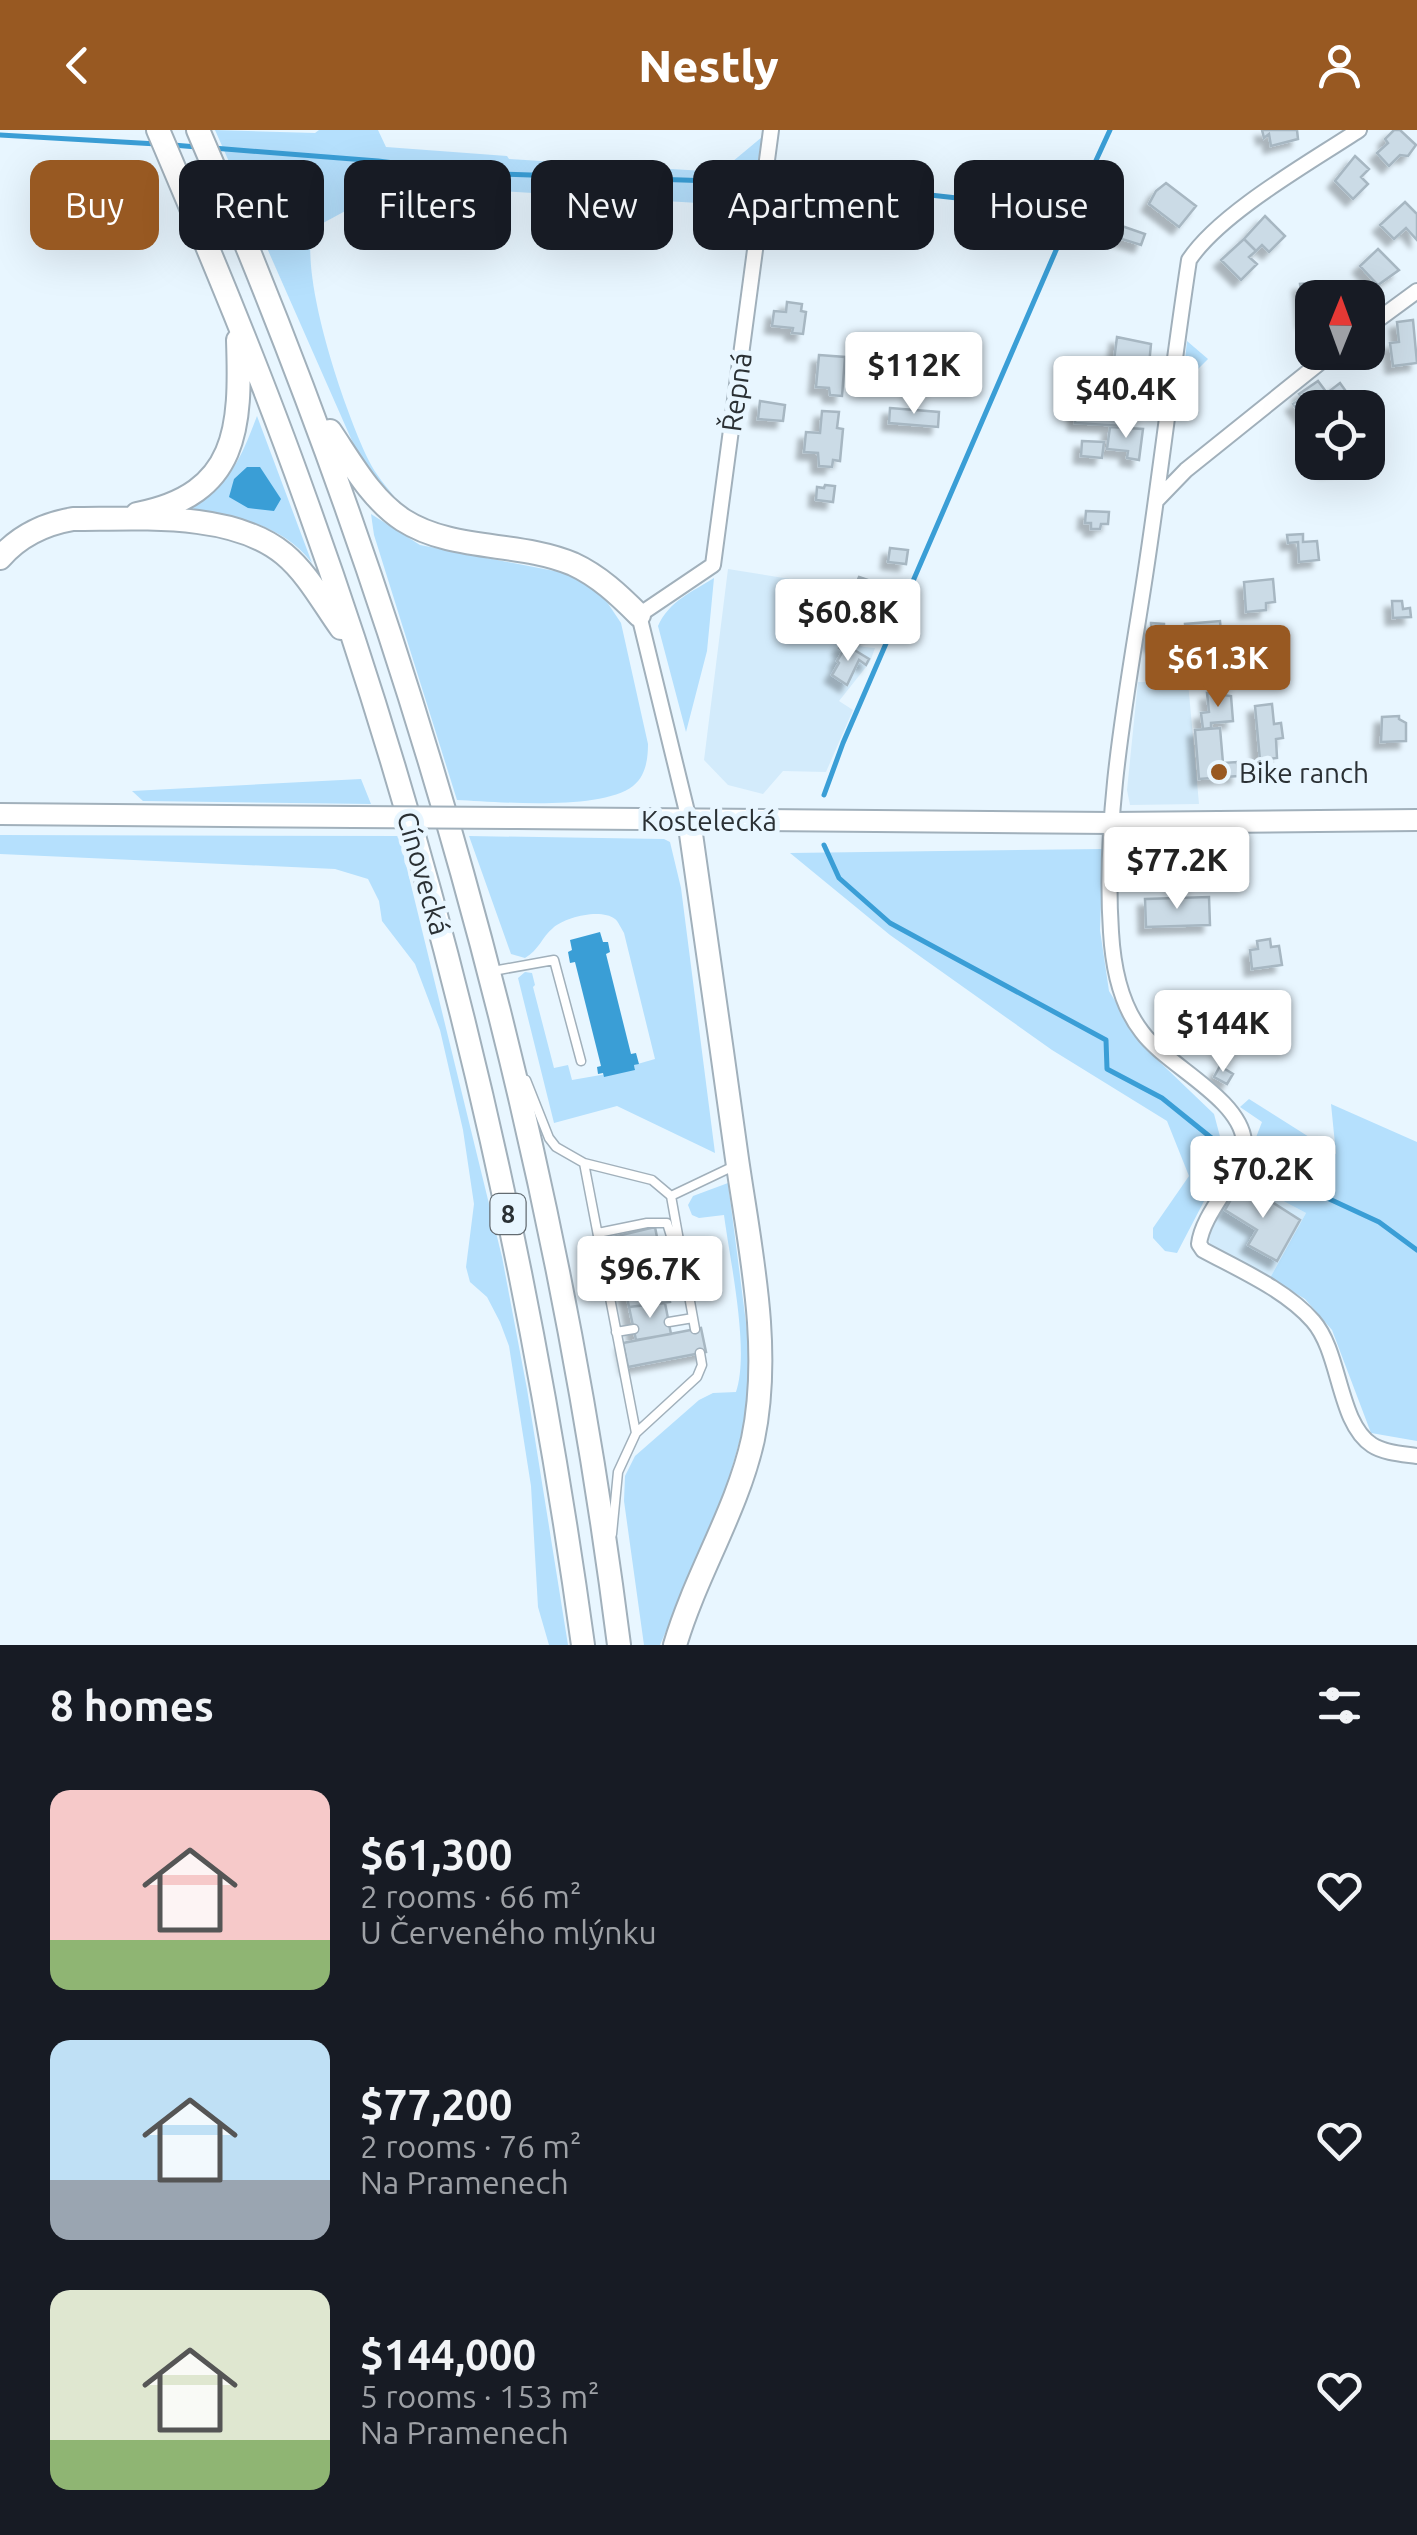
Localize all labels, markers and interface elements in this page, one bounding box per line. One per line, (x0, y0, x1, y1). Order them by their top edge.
icon: back (50, 38, 105, 93)
icon: person (1312, 38, 1367, 93)
text: Nestly (638, 40, 779, 91)
chip: Buy (30, 160, 159, 250)
chip: Rent (179, 160, 324, 250)
chip: Filters (344, 160, 511, 250)
chip: New (531, 160, 673, 250)
chip: Apartment (693, 160, 934, 250)
chip: House (954, 160, 1124, 250)
north arrow (1295, 280, 1385, 370)
map controls (1295, 280, 1385, 480)
pin: $112K (844, 332, 984, 417)
text: $112K (867, 346, 961, 382)
street label: Řepná (714, 350, 757, 434)
pin: $40.4K (1045, 356, 1207, 441)
text: $40.4K (1075, 370, 1177, 406)
button: locate (1295, 390, 1385, 480)
pin: $60.8K (767, 579, 929, 664)
text: $60.8K (797, 593, 899, 629)
pin: $61.3K (1137, 625, 1299, 710)
text: $61.3K (1167, 639, 1269, 675)
place label: Bike ranch (1239, 757, 1369, 788)
marker: Bike ranch (1208, 761, 1230, 783)
street label: Kostelecká (641, 805, 777, 836)
street label: Cínovecká (392, 808, 456, 938)
pin: $77.2K (1096, 827, 1258, 912)
text: $77.2K (1126, 841, 1228, 877)
pin: $144K (1153, 990, 1293, 1075)
text: $144K (1176, 1004, 1270, 1040)
pin: $70.2K (1182, 1136, 1344, 1221)
text: $70.2K (1212, 1150, 1314, 1186)
road number: 8 (490, 1194, 526, 1234)
pin: $96.7K (569, 1236, 731, 1321)
text: $96.7K (599, 1250, 701, 1286)
icon: filters (1312, 1678, 1367, 1733)
text: 8 homes (50, 1682, 214, 1729)
icon: home (130, 1830, 250, 1950)
text: $61,300 (360, 1831, 512, 1878)
icon: heart (1312, 1863, 1367, 1918)
text: 2 rooms · 66 m² (360, 1878, 581, 1914)
text: U Červeného mlýnku (360, 1914, 657, 1950)
icon: home (130, 2080, 250, 2200)
text: $77,200 (360, 2081, 512, 2128)
icon: heart (1312, 2113, 1367, 2168)
text: 2 rooms · 76 m² (360, 2128, 581, 2164)
text: Na Pramenech (360, 2164, 569, 2200)
icon: home (130, 2330, 250, 2450)
text: $144,000 (360, 2331, 536, 2378)
icon: heart (1312, 2363, 1367, 2418)
text: 5 rooms · 153 m² (360, 2378, 600, 2414)
text: Na Pramenech (360, 2414, 569, 2450)

